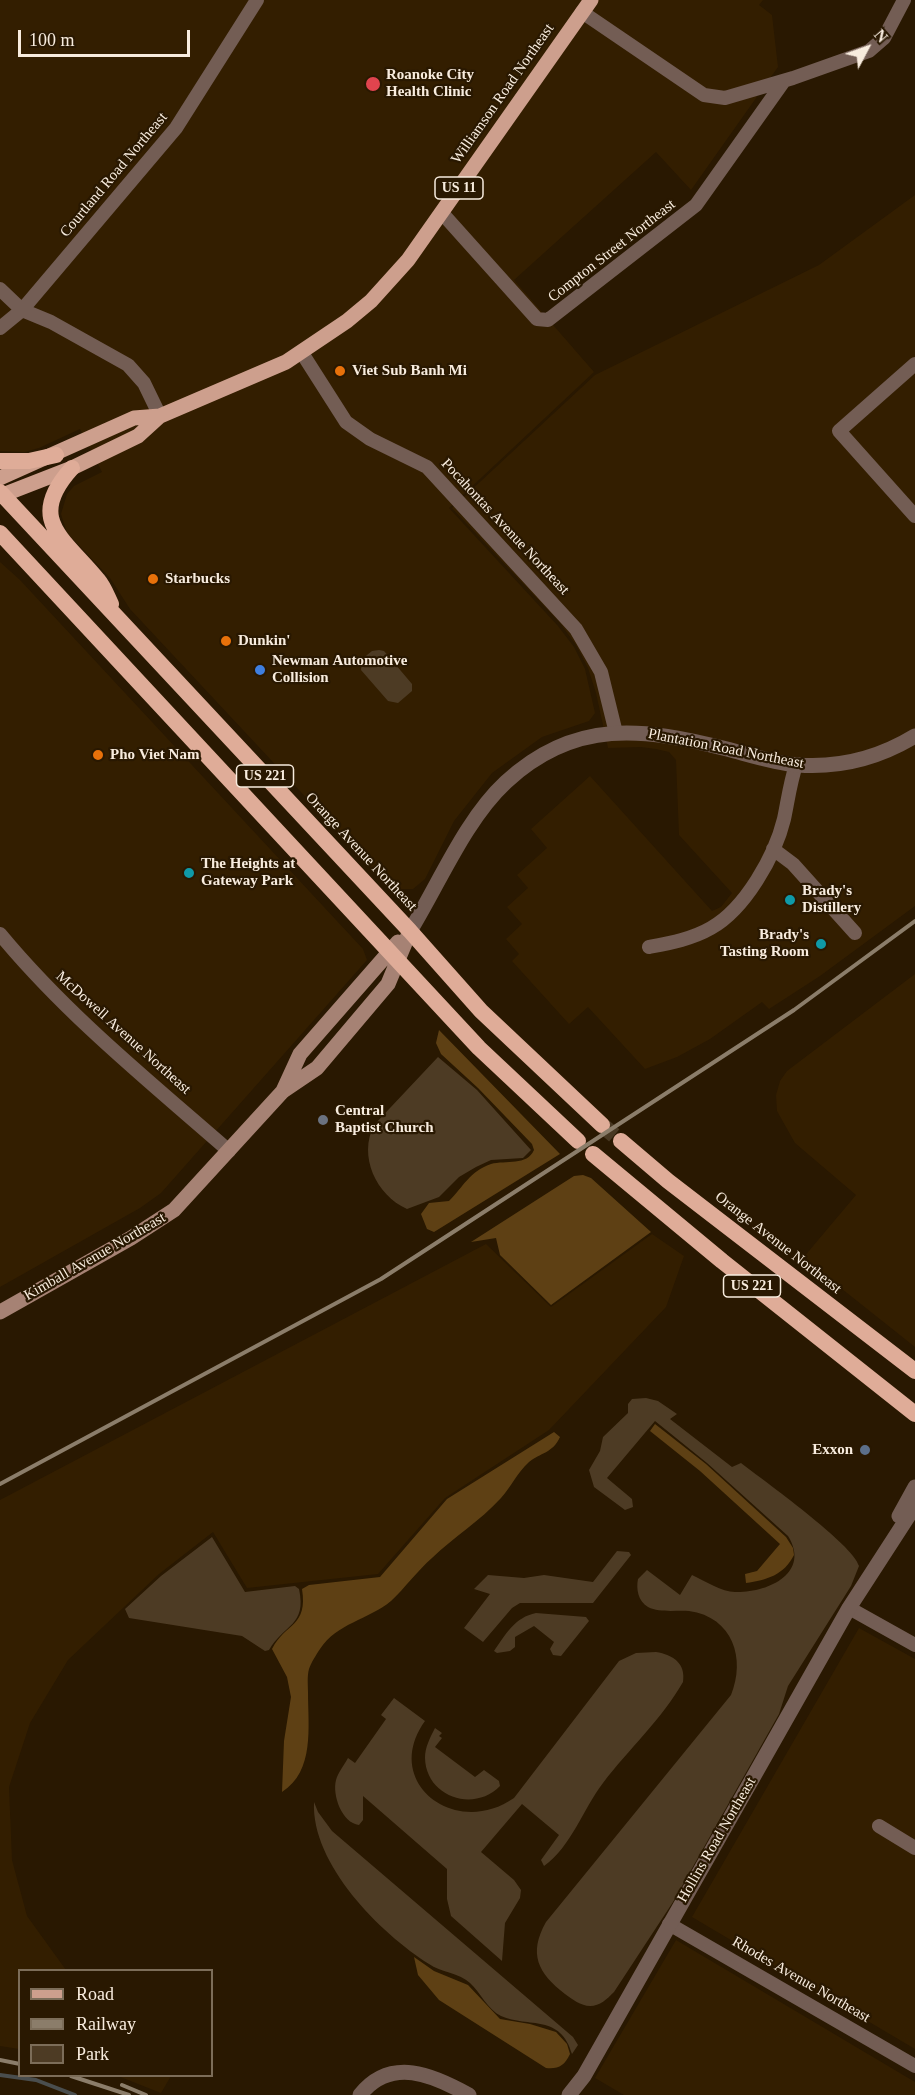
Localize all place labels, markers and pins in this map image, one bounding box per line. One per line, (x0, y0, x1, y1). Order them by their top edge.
place label: Roanoke City Health Clinic (386, 66, 474, 101)
marker: Roanoke City Health Clinic (364, 75, 382, 93)
place label: Viet Sub Banh Mi (352, 362, 467, 380)
marker: Viet Sub Banh Mi (333, 364, 347, 378)
place label: Starbucks (165, 570, 230, 588)
marker: Starbucks (146, 572, 160, 586)
place label: Dunkin' (238, 632, 291, 650)
marker: Dunkin' (219, 634, 233, 648)
place label: Newman Automotive Collision (272, 652, 407, 687)
marker: Newman Automotive Collision (253, 663, 267, 677)
place label: Pho Viet Nam (110, 746, 199, 764)
marker: Pho Viet Nam (91, 748, 105, 762)
place label: The Heights at Gateway Park (201, 855, 295, 890)
marker: The Heights at Gateway Park (182, 866, 196, 880)
place label: Brady's Distillery (802, 882, 861, 917)
marker: Brady's Distillery (783, 893, 797, 907)
place label: Brady's Tasting Room (720, 926, 809, 961)
marker: Brady's Tasting Room (814, 937, 828, 951)
place label: Central Baptist Church (335, 1102, 433, 1137)
marker: Central Baptist Church (316, 1113, 330, 1127)
place label: Exxon (812, 1441, 853, 1459)
marker: Exxon (858, 1443, 872, 1457)

